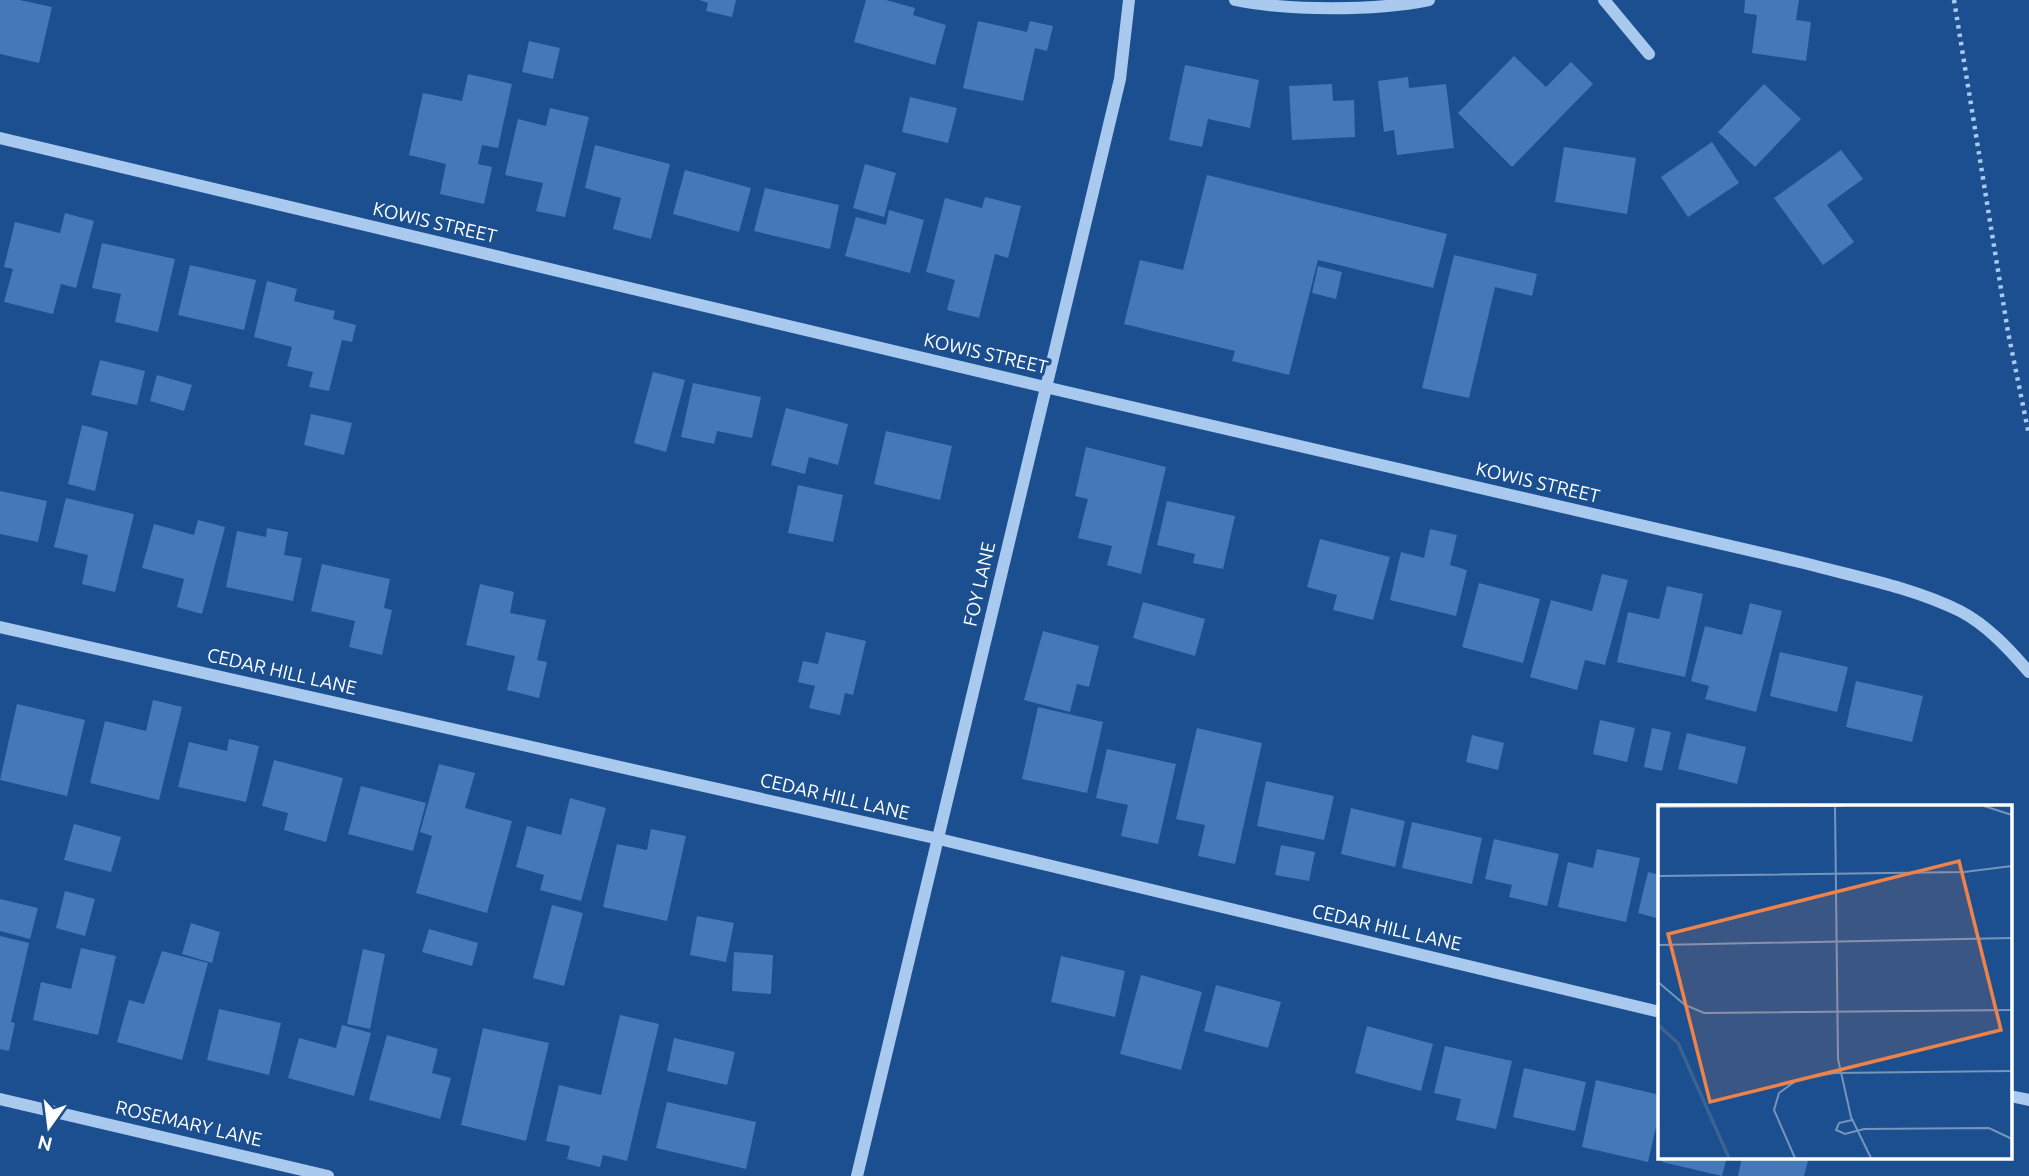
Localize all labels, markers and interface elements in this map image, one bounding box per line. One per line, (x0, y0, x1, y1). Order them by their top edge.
street label: KOWIS STREET (371, 197, 500, 247)
street label: KOWIS STREET (922, 328, 1051, 378)
street label: KOWIS STREET (1474, 457, 1603, 507)
street label: FOY LANE (959, 540, 999, 628)
street label: CEDAR HILL LANE (205, 643, 359, 699)
street label: CEDAR HILL LANE (758, 768, 912, 824)
inset map (1658, 805, 2011, 1158)
street label: CEDAR HILL LANE (1310, 899, 1464, 955)
north arrow (14, 1092, 84, 1162)
street label: ROSEMARY LANE (114, 1095, 264, 1151)
text: N (35, 1131, 54, 1156)

